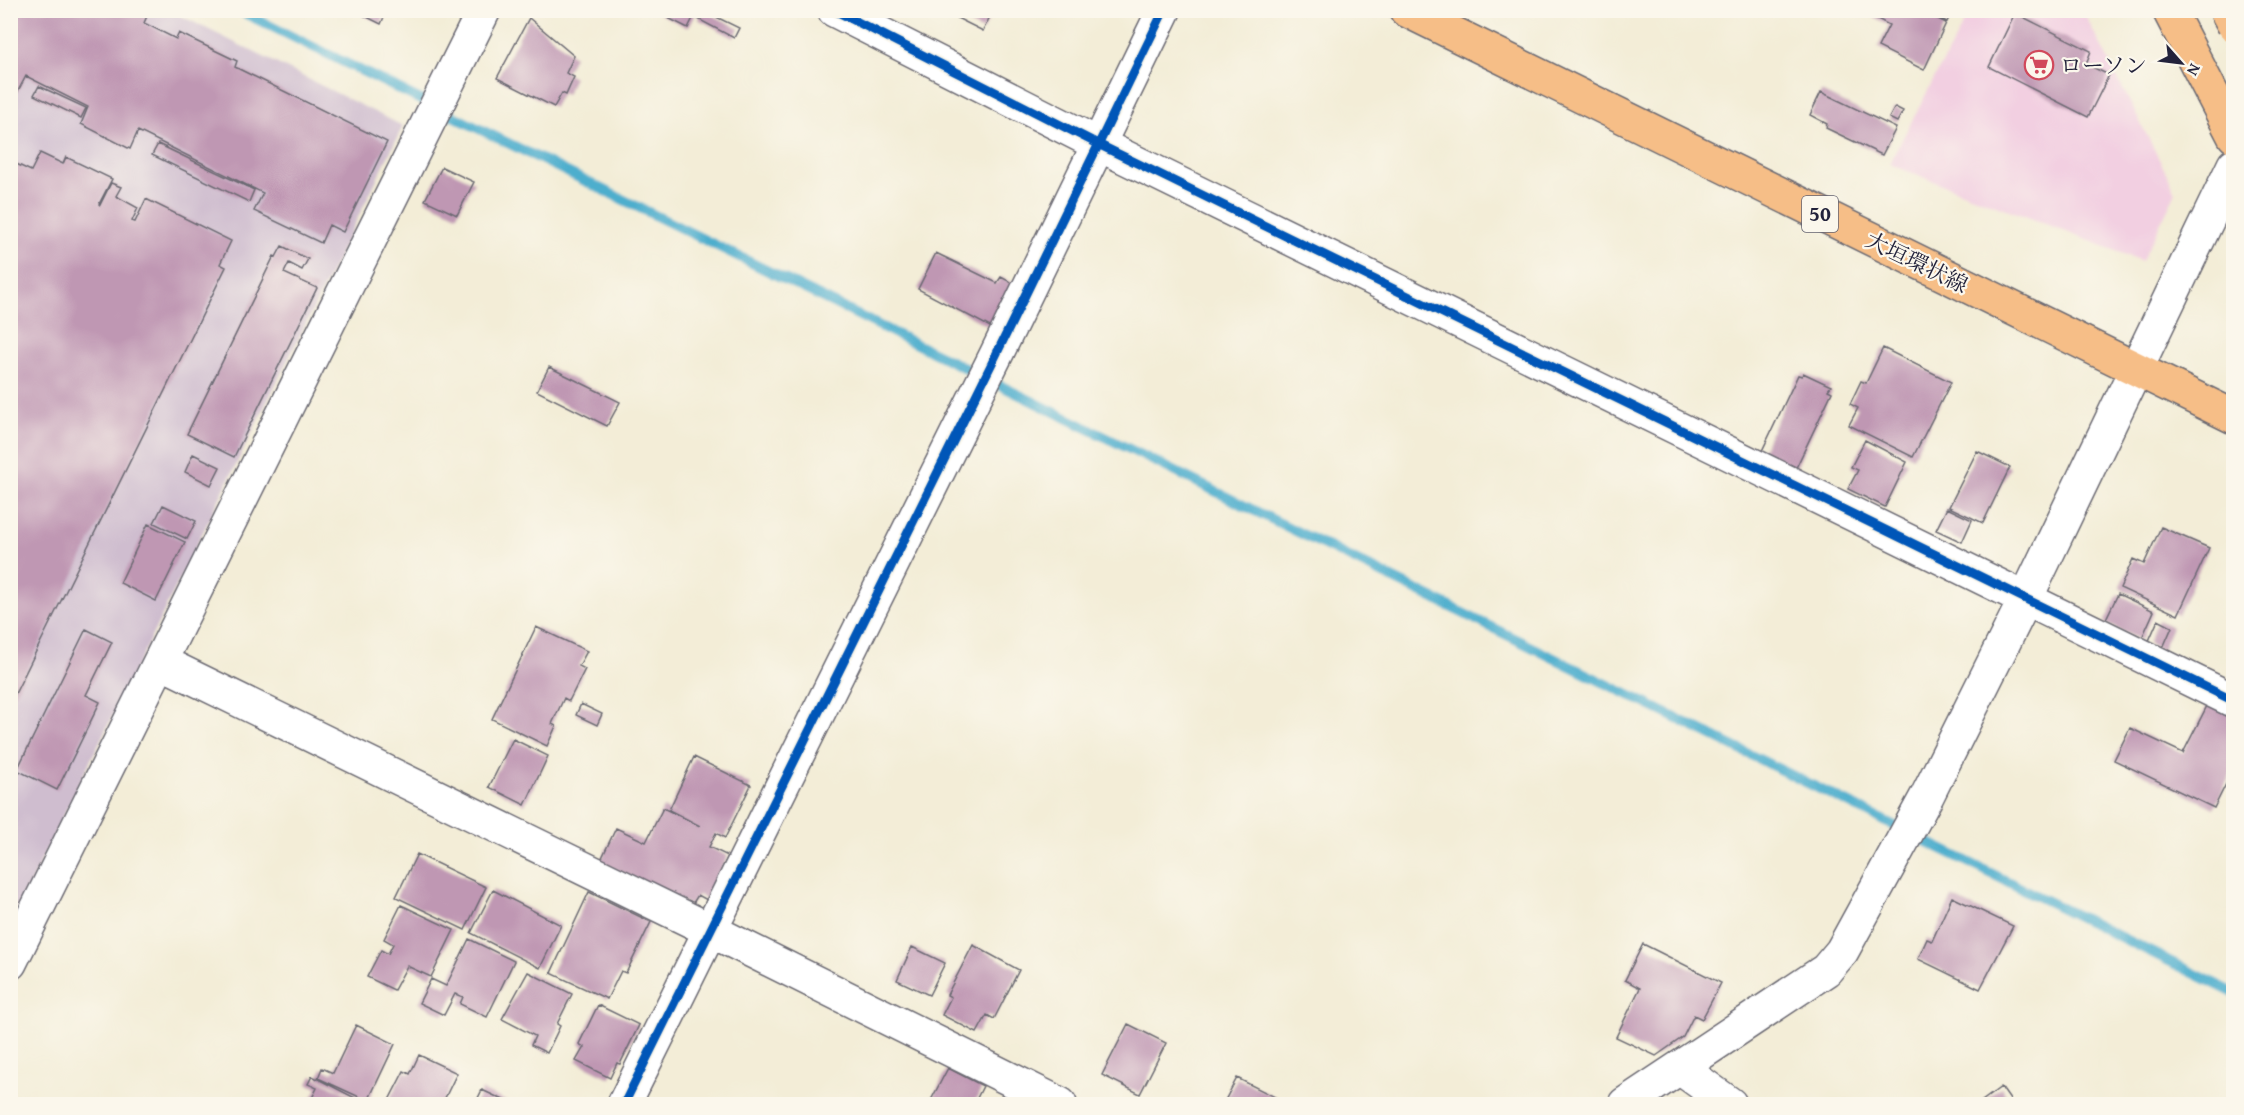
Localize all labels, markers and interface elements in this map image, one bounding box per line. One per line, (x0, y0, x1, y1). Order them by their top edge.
north arrow (2151, 33, 2211, 93)
supermarket icon: ローソン (2023, 49, 2055, 81)
place label: ローソン (2060, 49, 2147, 81)
text: N (2181, 60, 2207, 81)
road number: 50 (1802, 196, 1838, 232)
street label: 大垣環状線 (1861, 224, 1973, 300)

